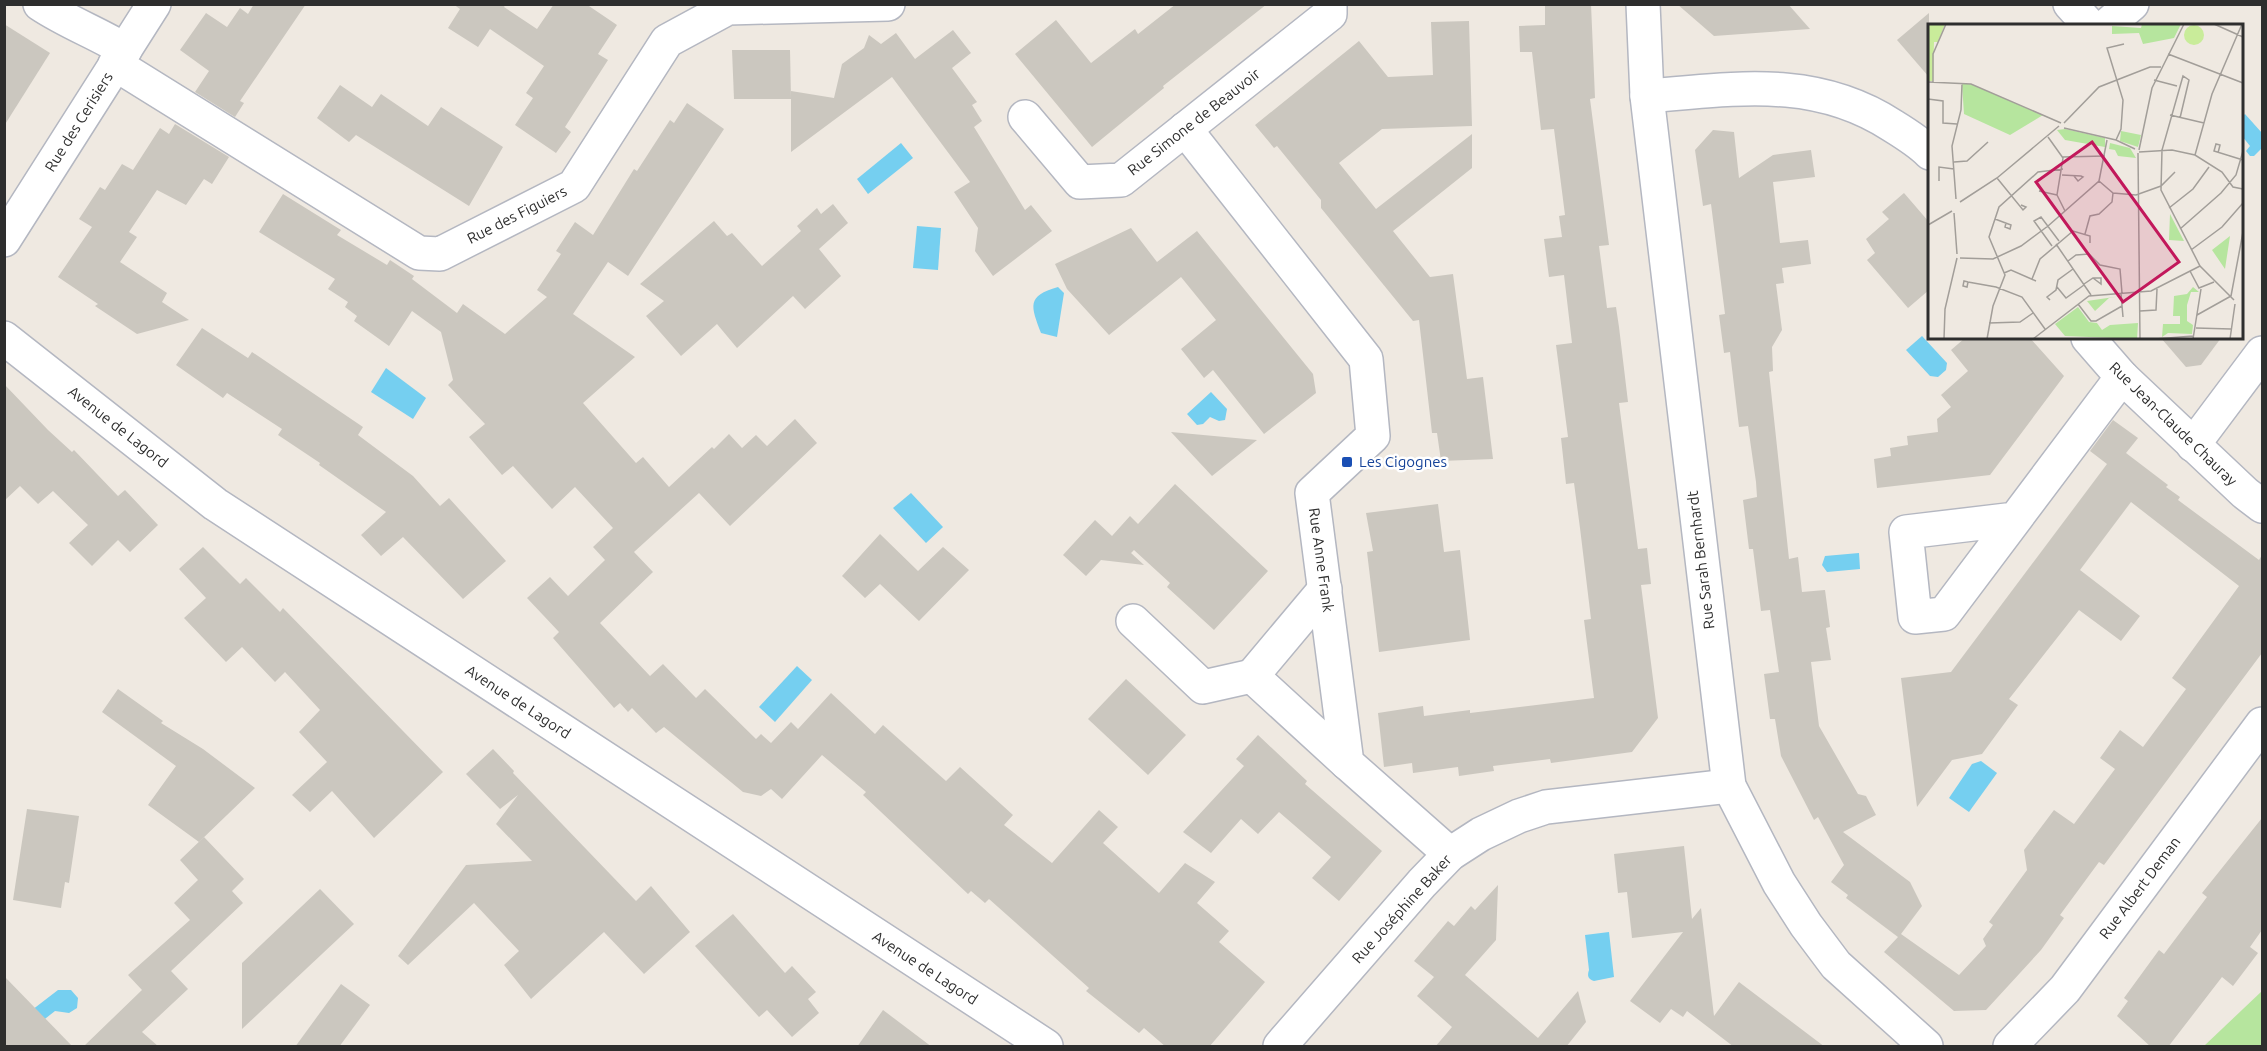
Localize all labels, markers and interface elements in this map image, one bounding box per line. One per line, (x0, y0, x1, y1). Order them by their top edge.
inset map (1928, 24, 2243, 339)
street label: Rue Simone de Beauvoir (1124, 65, 1263, 179)
street label: Rue des Cerisiers (41, 69, 116, 175)
street label: Rue des Figuiers (464, 182, 569, 247)
street label: Rue Jean-Claude Chauray (2106, 358, 2241, 489)
street label: Avenue de Lagord (65, 382, 171, 471)
place label: Les Cigognes (1359, 453, 1447, 470)
marker: Les Cigognes (1340, 455, 1354, 469)
street label: Rue Sarah Bernhardt (1684, 490, 1717, 630)
street label: Rue Anne Frank (1306, 507, 1337, 614)
street label: Avenue de Lagord (463, 661, 574, 742)
street label: Rue Albert Deman (2096, 833, 2184, 942)
street label: Rue Joséphine Baker (1348, 851, 1455, 967)
street label: Avenue de Lagord (870, 927, 981, 1008)

